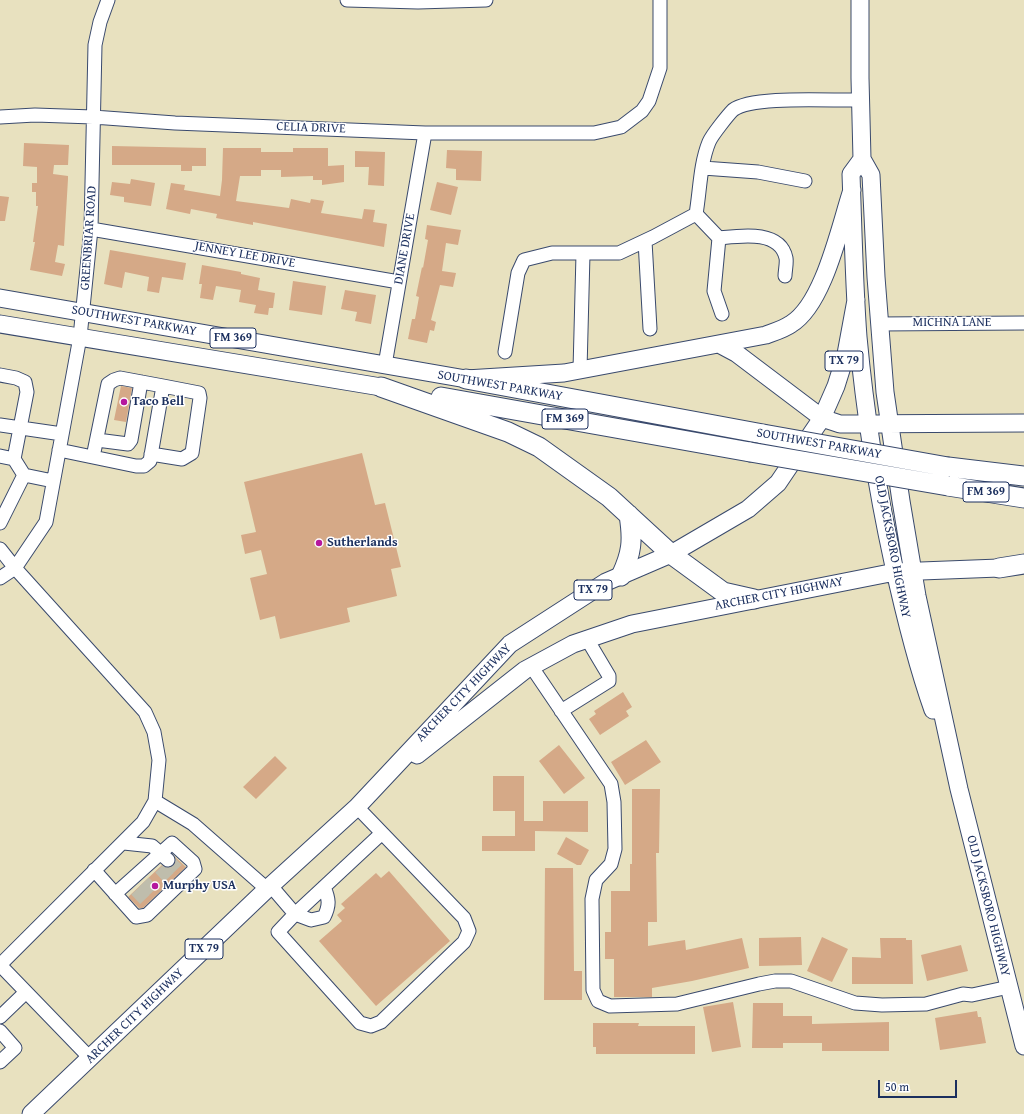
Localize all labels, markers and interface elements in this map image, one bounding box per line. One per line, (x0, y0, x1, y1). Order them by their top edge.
street label: CELIA DRIVE (276, 119, 346, 137)
street label: GREENBRIAR ROAD (78, 185, 100, 291)
street label: DIANE DRIVE (391, 212, 419, 286)
street label: JENNEY LEE DRIVE (194, 238, 296, 272)
street label: SOUTHWEST PARKWAY (70, 302, 198, 340)
street label: MICHNA LANE (913, 315, 991, 331)
road number: FM 369 (210, 328, 256, 348)
road number: TX 79 (825, 351, 863, 371)
street label: SOUTHWEST PARKWAY (436, 367, 564, 405)
place label: Taco Bell (132, 394, 184, 410)
marker: Taco Bell (119, 397, 129, 407)
road number: FM 369 (542, 409, 588, 429)
street label: SOUTHWEST PARKWAY (755, 425, 883, 463)
street label: OLD JACKSBORO HIGHWAY (871, 474, 913, 620)
road number: FM 369 (963, 482, 1009, 502)
place label: Sutherlands (327, 535, 398, 551)
marker: Sutherlands (314, 538, 324, 548)
street label: ARCHER CITY HIGHWAY (713, 574, 845, 614)
road number: TX 79 (574, 580, 612, 600)
street label: ARCHER CITY HIGHWAY (413, 641, 515, 745)
street label: OLD JACKSBORO HIGHWAY (963, 834, 1013, 978)
place label: Murphy USA (163, 878, 236, 894)
marker: Murphy USA (150, 881, 160, 891)
road number: TX 79 (185, 939, 223, 959)
street label: ARCHER CITY HIGHWAY (83, 965, 187, 1067)
scale bar (880, 1072, 959, 1098)
text: 50 m (885, 1078, 909, 1095)

